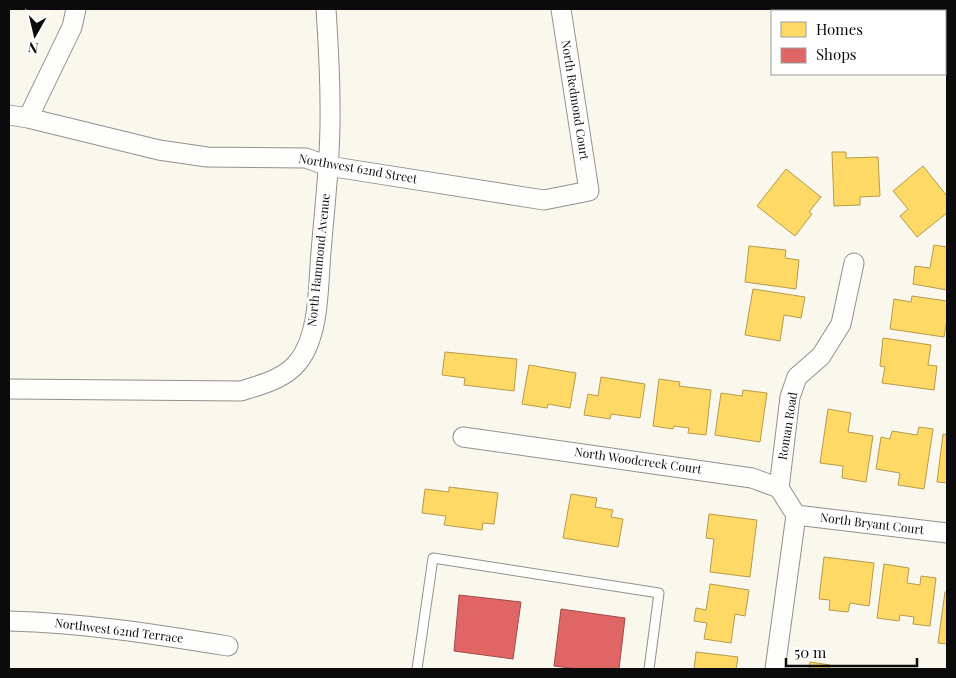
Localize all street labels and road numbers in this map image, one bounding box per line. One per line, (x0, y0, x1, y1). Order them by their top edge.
street label: North Redmond Court (559, 39, 593, 162)
street label: Northwest 62nd Street (298, 150, 420, 186)
street label: North Hammond Avenue (303, 193, 333, 327)
street label: Roman Road (774, 391, 800, 461)
street label: North Woodcreek Court (574, 443, 703, 477)
street label: North Bryant Court (819, 509, 926, 537)
street label: Northwest 62nd Terrace (54, 614, 184, 646)

